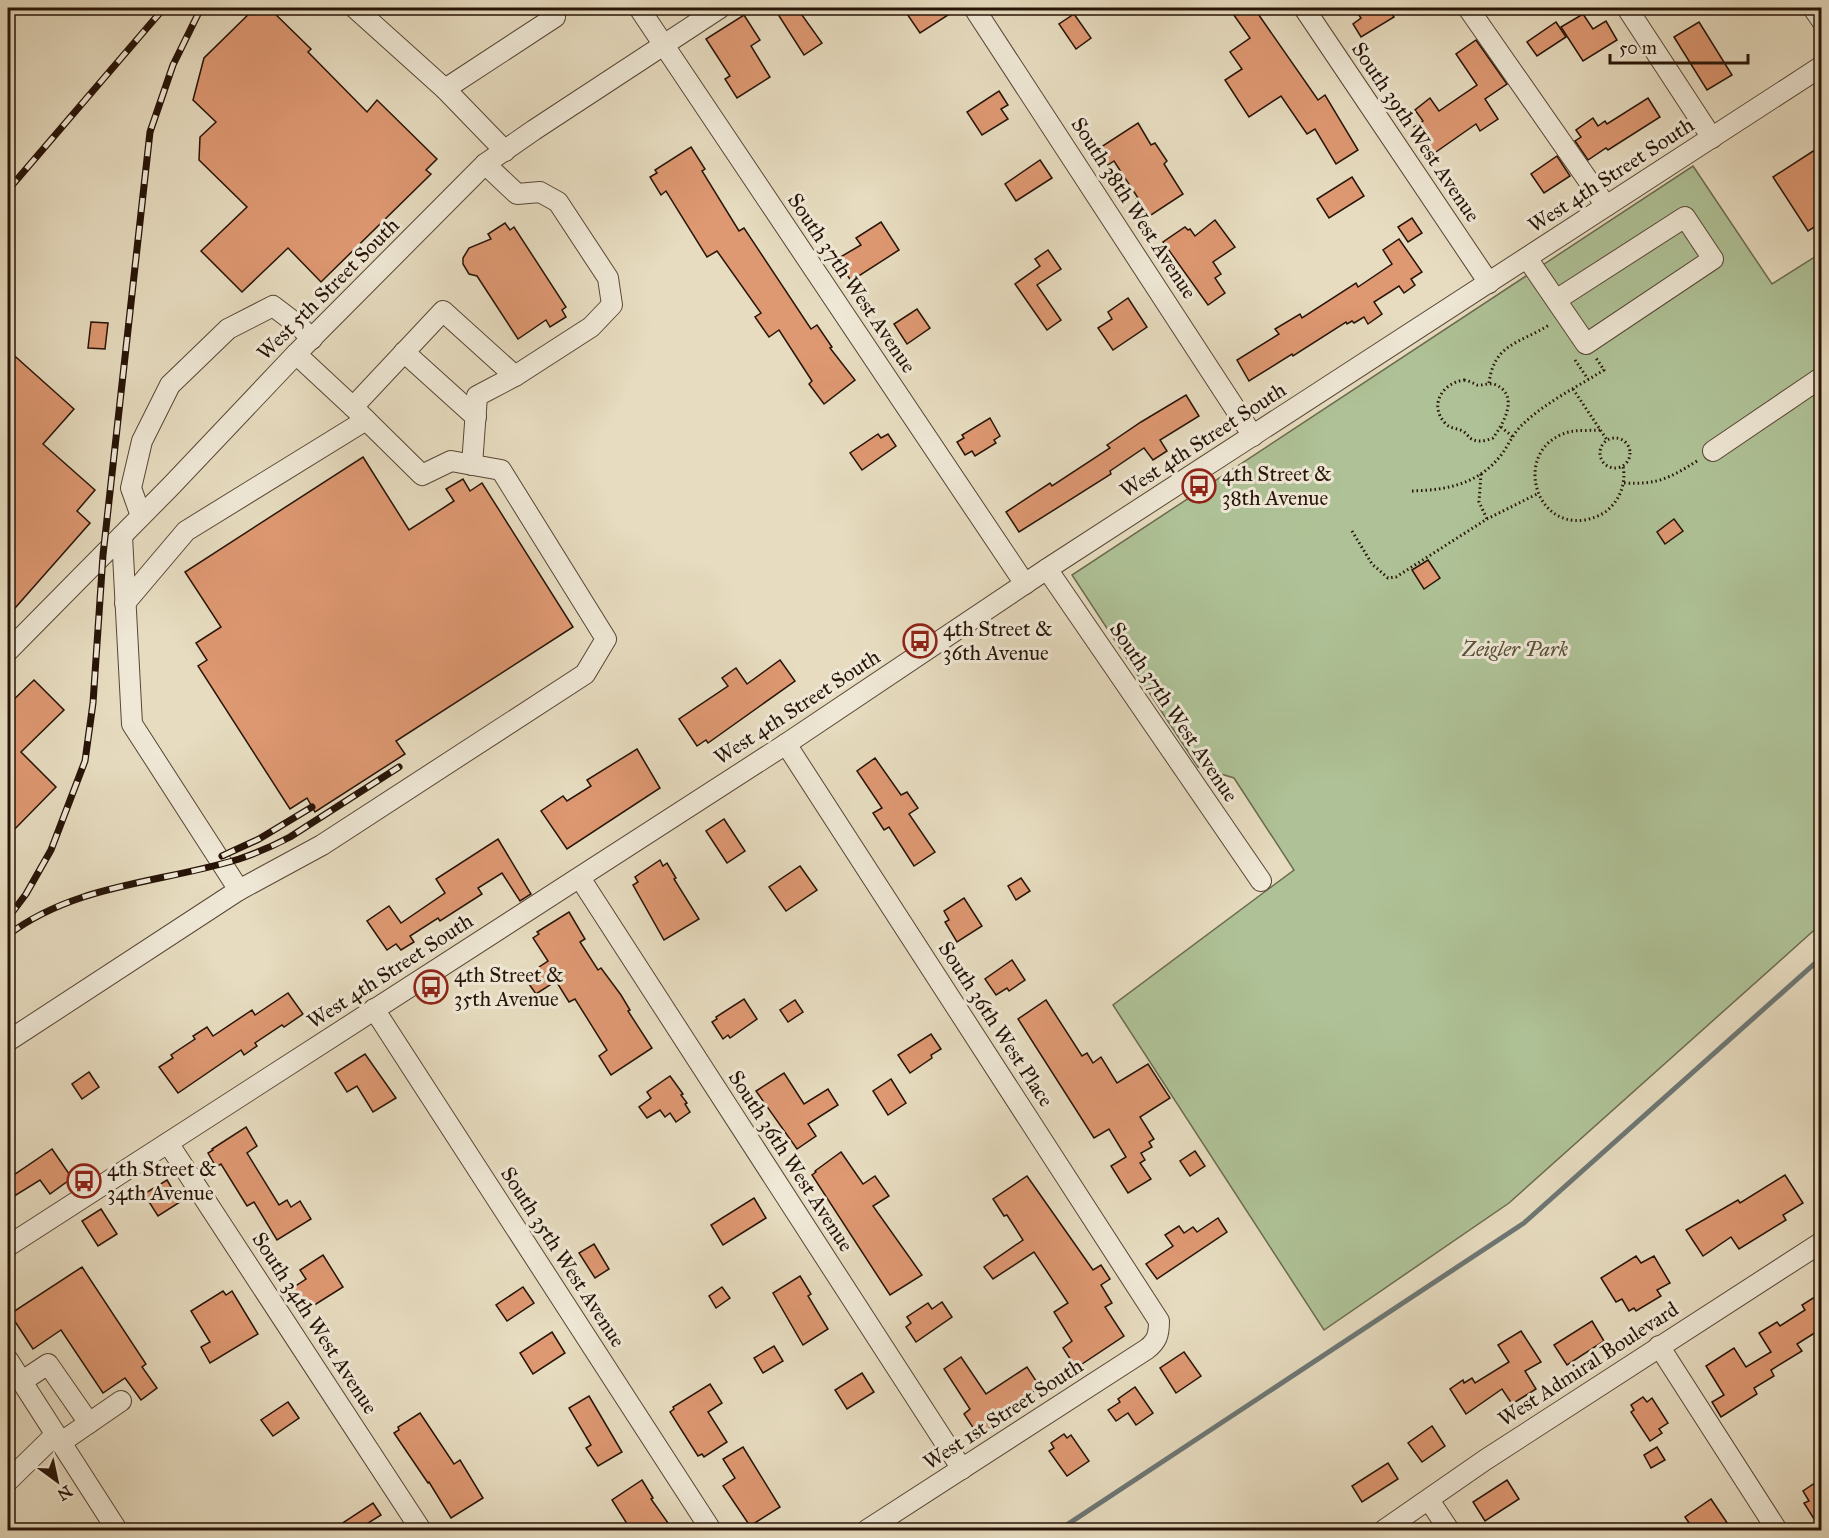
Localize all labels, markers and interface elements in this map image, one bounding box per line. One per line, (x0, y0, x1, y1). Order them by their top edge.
scale bar (1610, 27, 1748, 65)
street label: South 39th West Avenue (1346, 37, 1486, 227)
text: 50 m (1619, 37, 1657, 59)
street label: West 4th Street South (1523, 111, 1699, 238)
street label: South 38th West Avenue (1066, 112, 1203, 304)
street label: South 37th West Avenue (782, 188, 922, 378)
street label: West 5th Street South (251, 212, 405, 366)
street label: West 4th Street South (1115, 376, 1291, 503)
place label: 4th Street & 38th Avenue (1222, 461, 1332, 511)
bus stop icon: 4th Street & 38th Avenue (1181, 468, 1217, 504)
place label: 4th Street & 36th Avenue (943, 616, 1053, 666)
street label: South 37th West Avenue (1104, 617, 1244, 807)
bus stop icon: 4th Street & 36th Avenue (902, 623, 938, 659)
park label: Zeigler Park (1461, 636, 1569, 662)
street label: West 4th Street South (709, 643, 885, 770)
street label: West 4th Street South (302, 907, 478, 1034)
street label: South 36th West Place (933, 936, 1059, 1112)
place label: 4th Street & 35th Avenue (454, 962, 564, 1012)
bus stop icon: 4th Street & 35th Avenue (413, 969, 449, 1005)
street label: South 36th West Avenue (723, 1065, 859, 1257)
place label: 4th Street & 34th Avenue (107, 1156, 217, 1206)
street label: South 35th West Avenue (495, 1162, 631, 1352)
bus stop icon: 4th Street & 34th Avenue (66, 1163, 102, 1199)
street label: South 34th West Avenue (246, 1227, 384, 1419)
street label: West Admiral Boulevard (1493, 1296, 1683, 1432)
street label: West 1st Street South (918, 1352, 1088, 1475)
north arrow (27, 1451, 87, 1511)
text: N (54, 1481, 76, 1505)

